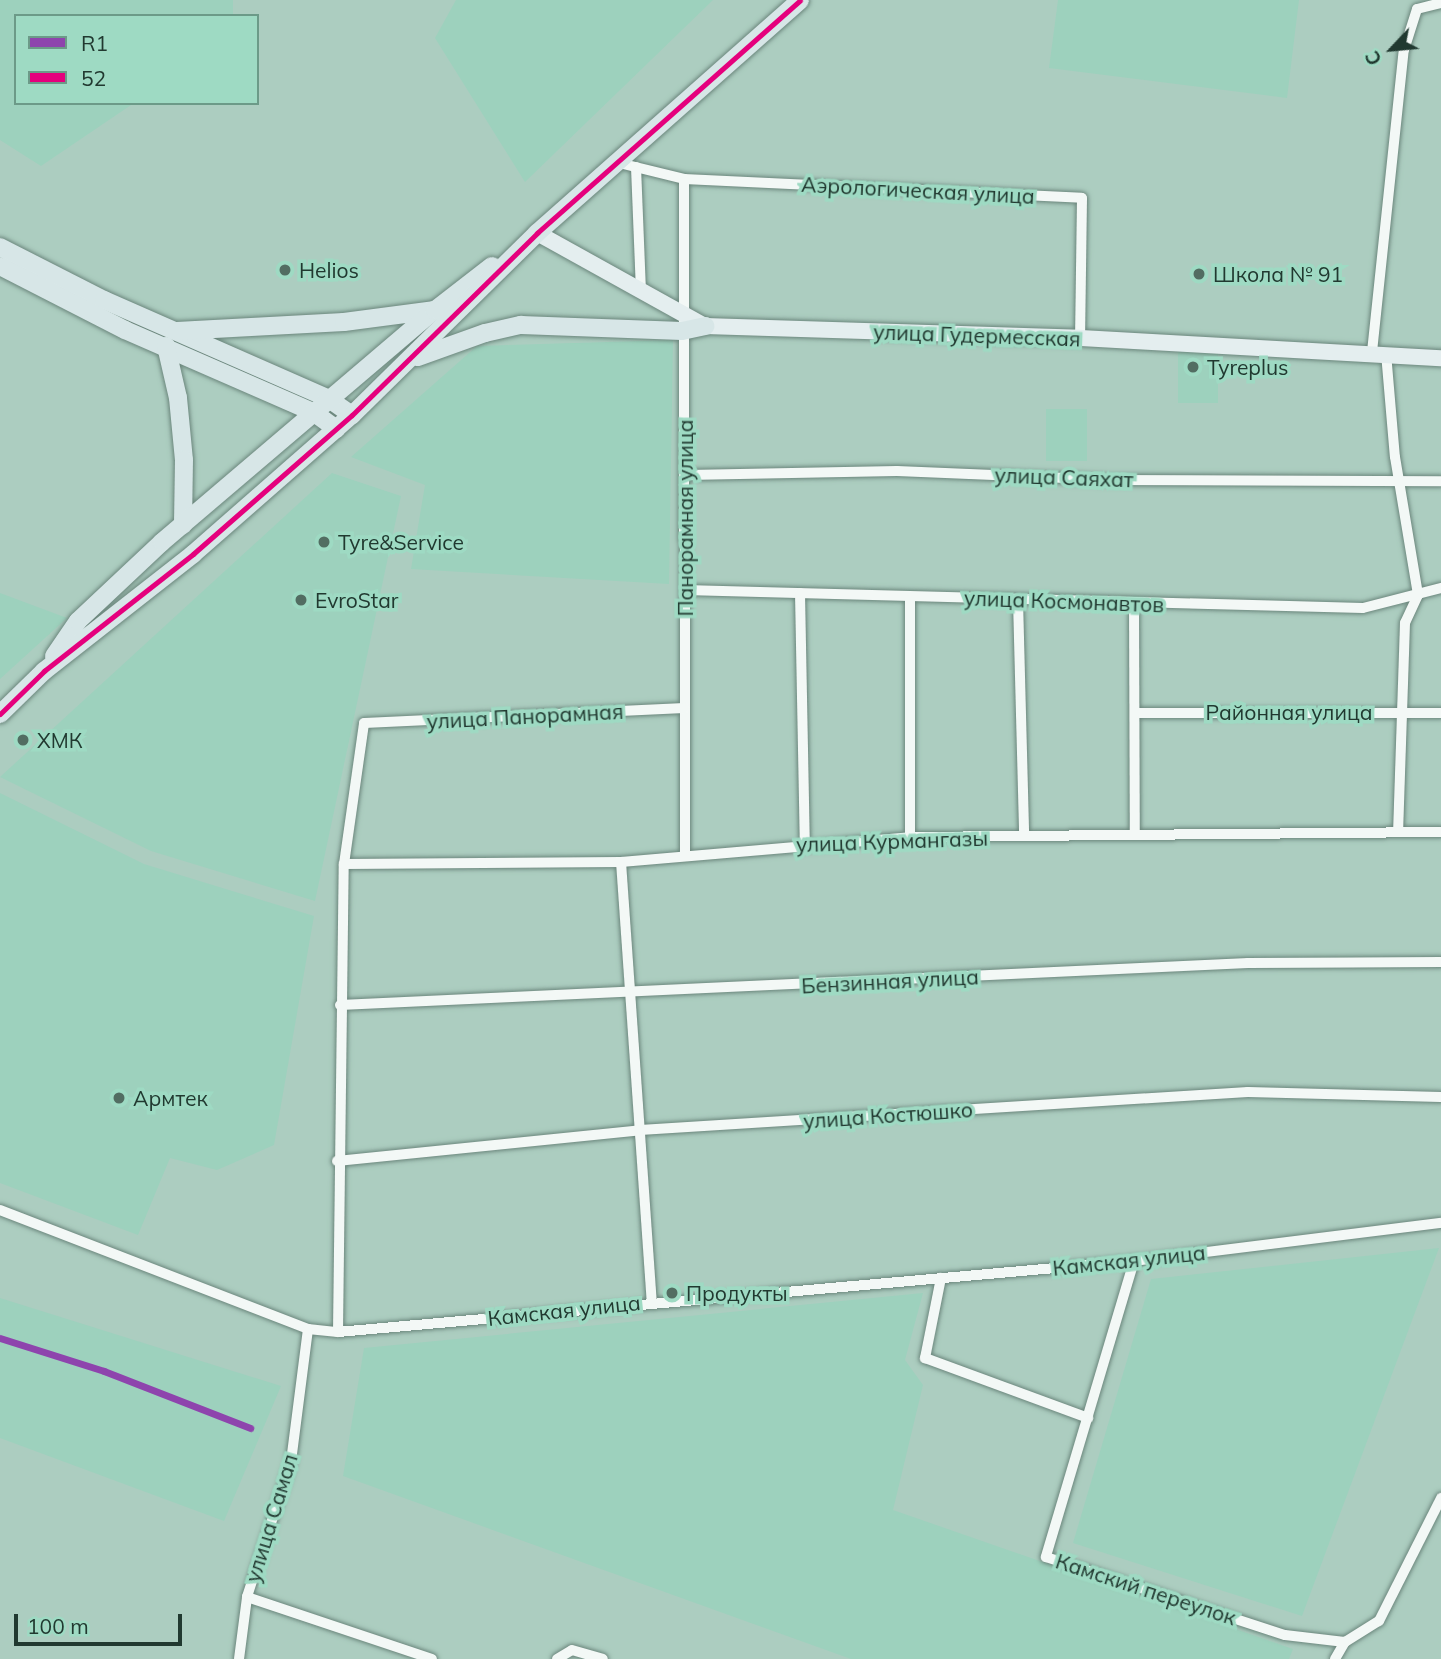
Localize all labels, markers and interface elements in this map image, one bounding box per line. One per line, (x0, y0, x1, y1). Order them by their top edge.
legend (14, 14, 259, 105)
north arrow (1357, 14, 1427, 84)
text: R1 (81, 30, 108, 56)
text: С (1359, 47, 1387, 69)
text: 52 (81, 65, 106, 91)
street label: Аэрологическая улица (801, 171, 1035, 209)
place label: Helios (299, 257, 359, 283)
place label: Школа № 91 (1213, 261, 1343, 287)
marker: Helios (277, 262, 293, 278)
marker: Школа № 91 (1191, 266, 1207, 282)
street label: улица Гудермесская (873, 319, 1081, 351)
place label: Tyreplus (1207, 354, 1288, 380)
marker: Tyreplus (1185, 359, 1201, 375)
street label: Панорамная улица (672, 420, 698, 616)
street label: улица Саяхат (994, 462, 1134, 492)
place label: Tyre&Service (338, 529, 464, 555)
marker: Tyre&Service (316, 534, 332, 550)
street label: улица Космонавтов (964, 585, 1164, 617)
place label: EvroStar (315, 587, 398, 613)
marker: EvroStar (293, 592, 309, 608)
street label: улица Панорамная (426, 698, 624, 734)
street label: Районная улица (1205, 699, 1373, 725)
place label: ХМК (37, 727, 83, 753)
marker: ХМК (15, 732, 31, 748)
street label: улица Курмангазы (796, 825, 988, 857)
street label: Бензинная улица (801, 964, 979, 998)
place label: Армтек (133, 1085, 208, 1111)
marker: Армтек (111, 1090, 127, 1106)
street label: улица Костюшко (802, 1097, 974, 1133)
street label: Камская улица (1051, 1239, 1207, 1281)
place label: Продукты (686, 1280, 788, 1306)
marker: Продукты (664, 1285, 680, 1301)
street label: Камская улица (486, 1289, 642, 1331)
street label: улица Самал (240, 1451, 302, 1585)
street label: Камский переулок (1053, 1548, 1239, 1630)
scale bar (18, 1600, 186, 1644)
text: 100 m (27, 1613, 89, 1639)

